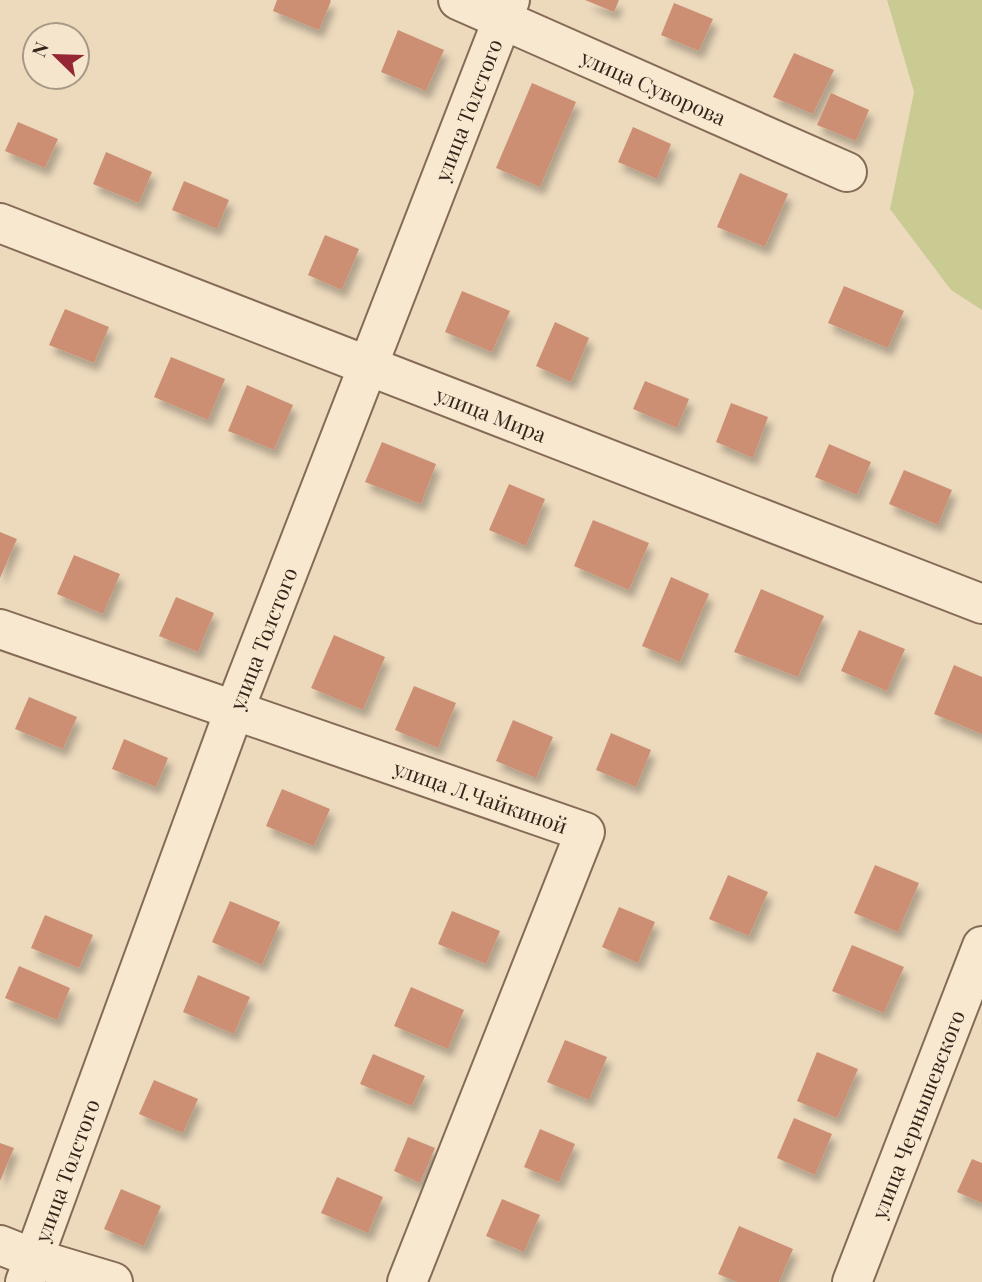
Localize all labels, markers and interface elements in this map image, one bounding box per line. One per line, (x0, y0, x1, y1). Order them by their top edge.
north arrow (21, 21, 91, 91)
street label: улица Толстого (427, 34, 508, 186)
text: N (25, 37, 54, 60)
street label: улица Суворова (576, 42, 731, 131)
street label: улица Мира (431, 379, 551, 448)
street label: улица Толстого (222, 563, 303, 715)
street label: улица Л.Чайкиной (389, 752, 571, 839)
street label: улица Чернышевского (863, 1006, 970, 1224)
street label: улица Толстого (27, 1095, 105, 1247)

